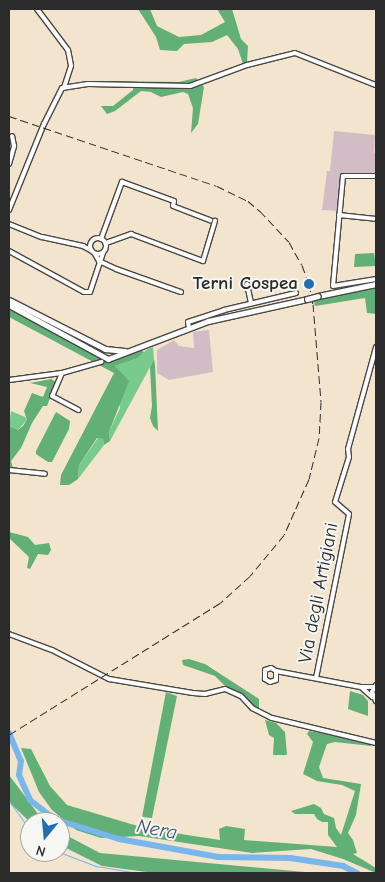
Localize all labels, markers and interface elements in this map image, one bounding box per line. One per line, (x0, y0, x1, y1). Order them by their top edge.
place label: Terni Cospea (193, 273, 298, 295)
marker: Terni Cospea (302, 277, 316, 291)
street label: Via degli Artigiani (294, 521, 344, 665)
north arrow (20, 812, 70, 862)
water label: Nera (135, 814, 179, 844)
text: N (34, 841, 48, 860)

